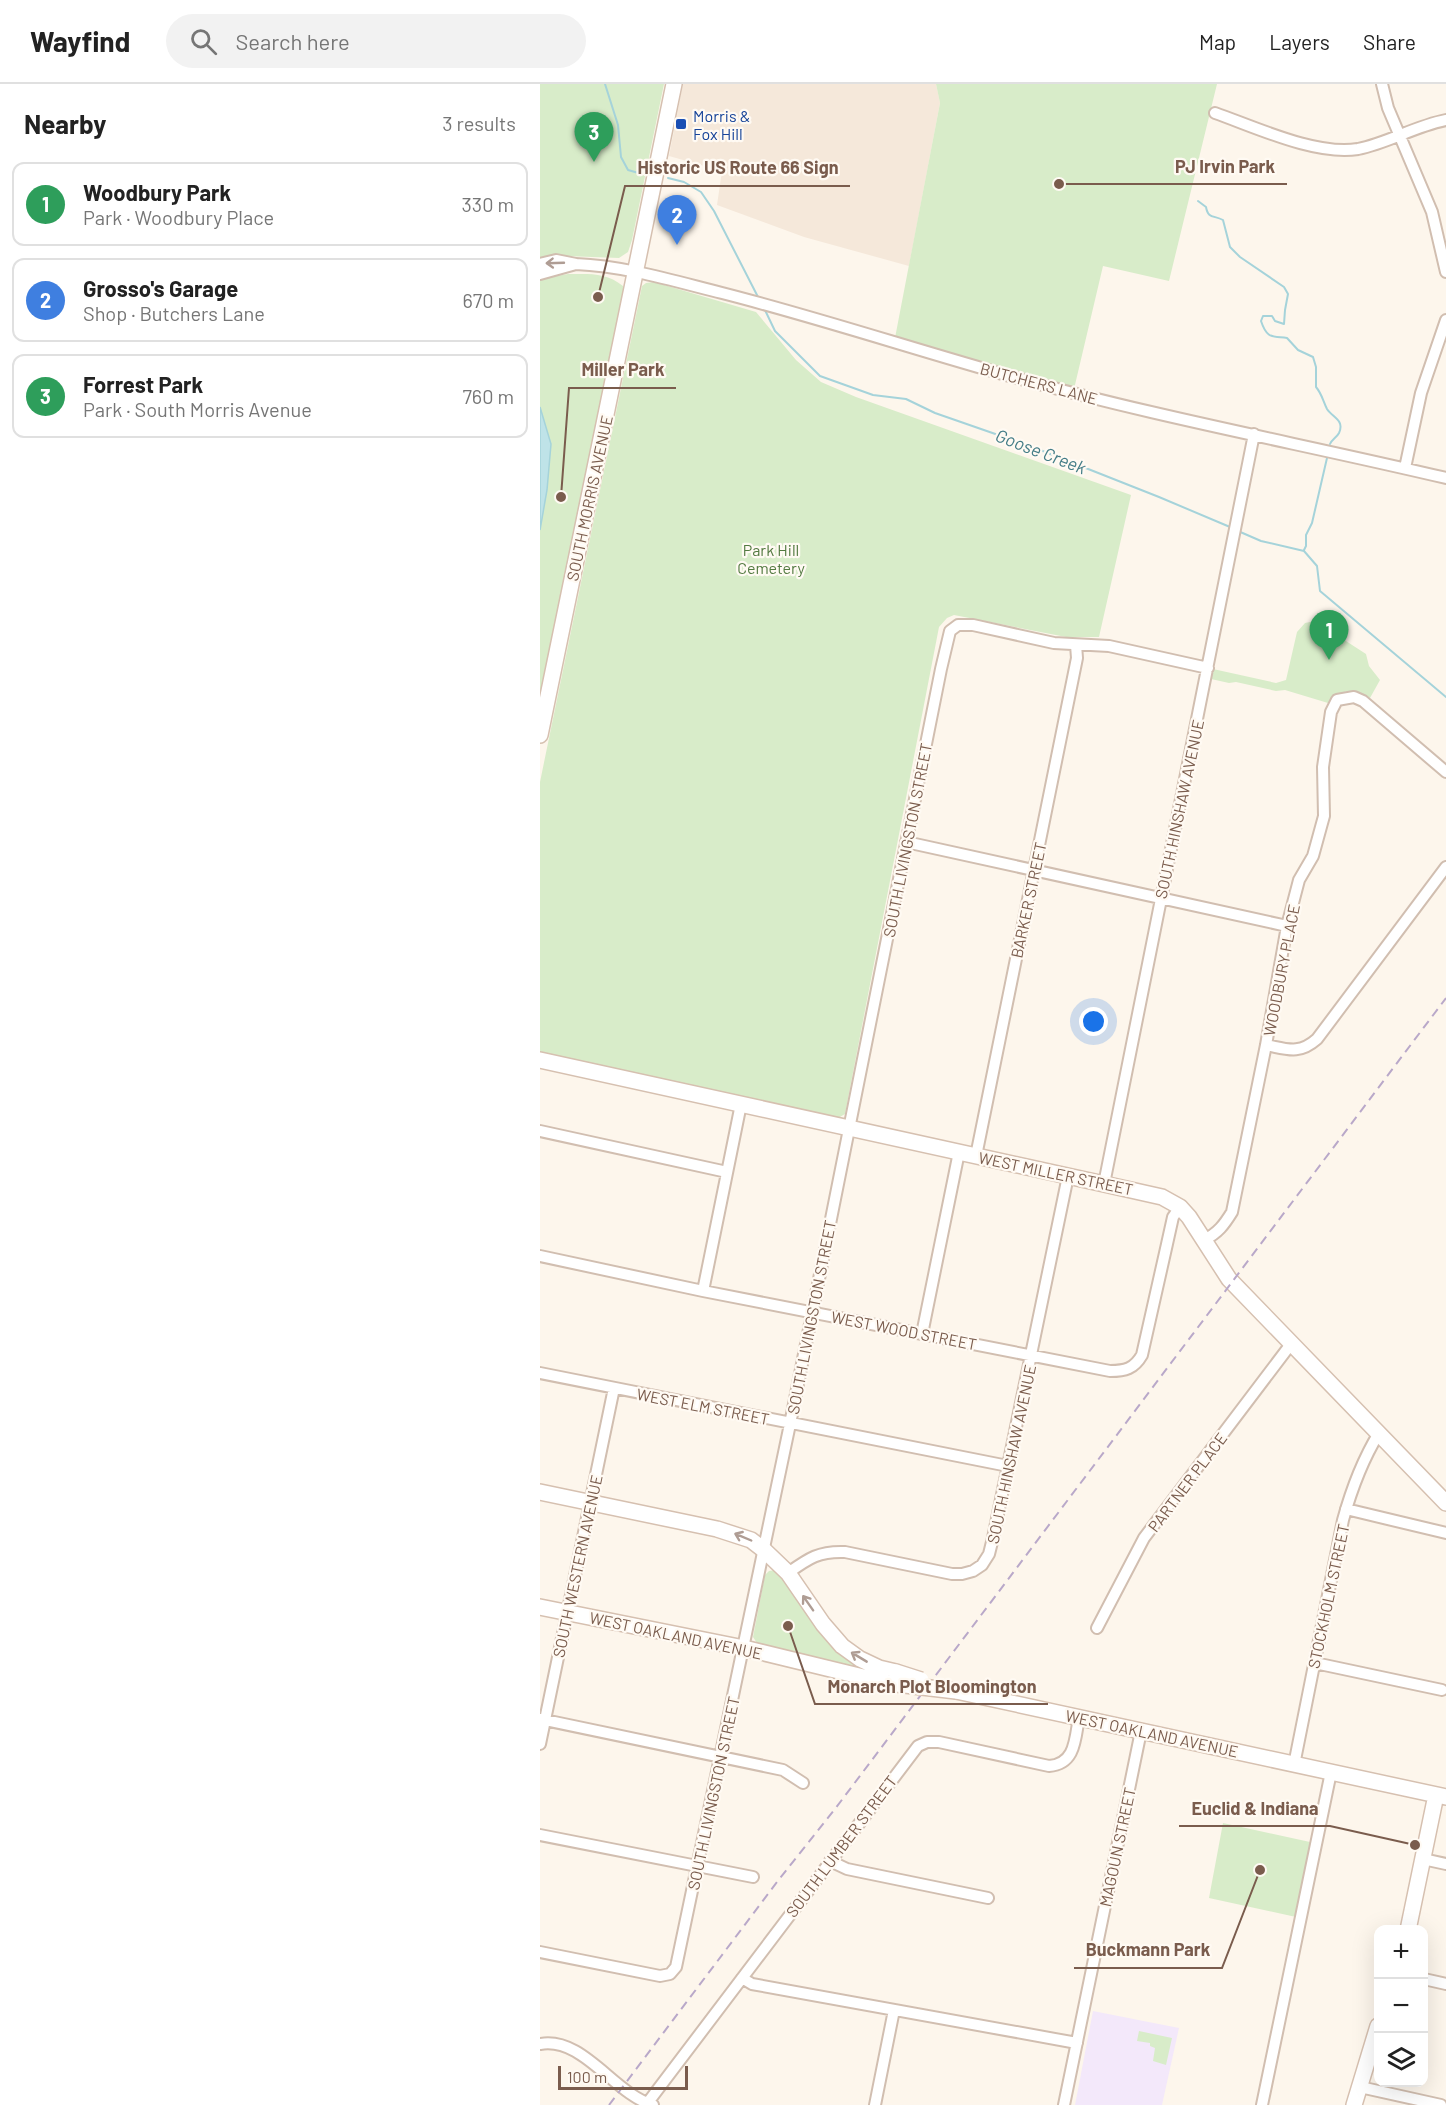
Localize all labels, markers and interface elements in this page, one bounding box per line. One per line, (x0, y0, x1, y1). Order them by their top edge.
search box (166, 14, 586, 68)
text: Wayfind (30, 24, 130, 58)
icon: search (187, 25, 220, 58)
text: Search here (235, 28, 350, 54)
text: Map (1199, 29, 1236, 54)
text: Layers (1269, 29, 1330, 54)
text: Share (1363, 29, 1416, 54)
place label: Morris & Fox Hill (693, 106, 750, 143)
text: Nearby (24, 108, 106, 139)
text: 3 results (442, 111, 516, 135)
pin: 3 (574, 112, 614, 162)
marker: Morris & Fox Hill (674, 117, 688, 131)
callout: PJ Irvin Park (1163, 148, 1287, 184)
callout: Historic US Route 66 Sign (625, 150, 850, 186)
text: PJ Irvin Park (1175, 155, 1275, 177)
text: Historic US Route 66 Sign (637, 156, 839, 178)
text: Woodbury Park (83, 179, 231, 205)
text: 1 (42, 192, 49, 216)
text: 330 m (462, 192, 514, 216)
pin: 2 (658, 196, 696, 245)
text: Park · Woodbury Place (83, 205, 274, 229)
one-way arrow (546, 257, 565, 268)
text: Grosso's Garage (83, 275, 238, 301)
text: 2 (40, 288, 51, 312)
text: 670 m (462, 288, 514, 312)
text: Shop · Butchers Lane (83, 301, 265, 325)
callout: Miller Park (569, 352, 676, 388)
text: Miller Park (581, 358, 665, 380)
street label: BUTCHERS LANE (978, 358, 1100, 408)
text: Forrest Park (83, 371, 203, 397)
text: 3 (40, 384, 51, 408)
text: 760 m (462, 384, 514, 408)
text: Park · South Morris Avenue (83, 397, 312, 421)
street label: SOUTH MORRIS AVENUE (562, 413, 616, 583)
water label: Goose Creek (993, 424, 1090, 478)
park label: Park Hill Cemetery (737, 540, 805, 577)
pin: 1 (1310, 610, 1348, 660)
street label: SOUTH HINSHAW AVENUE (1151, 718, 1207, 900)
street label: SOUTH LIVINGSTON STREET (879, 741, 935, 939)
street label: BARKER STREET (1006, 840, 1050, 960)
street label: WOODBURY PLACE (1259, 902, 1303, 1038)
your location (1079, 1007, 1108, 1036)
street label: WEST MILLER STREET (977, 1147, 1135, 1199)
street label: SOUTH LIVINGSTON STREET (783, 1218, 839, 1416)
street label: WEST WOOD STREET (830, 1307, 978, 1353)
street label: SOUTH HINSHAW AVENUE (983, 1363, 1039, 1545)
street label: WEST ELM STREET (635, 1384, 771, 1428)
street label: PARTNER PLACE (1144, 1429, 1230, 1535)
street label: SOUTH WESTERN AVENUE (548, 1473, 606, 1659)
street label: STOCKHOLM STREET (1303, 1522, 1353, 1670)
one-way arrow (734, 1531, 752, 1542)
one-way arrow (802, 1595, 814, 1611)
street label: WEST OAKLAND AVENUE (588, 1607, 764, 1663)
one-way arrow (851, 1651, 868, 1663)
callout: Monarch Plot Bloomington (815, 1668, 1048, 1704)
text: Monarch Plot Bloomington (827, 1675, 1037, 1697)
street label: SOUTH LIVINGSTON STREET (683, 1694, 743, 1892)
street label: WEST OAKLAND AVENUE (1064, 1705, 1240, 1761)
street label: SOUTH LUMBER STREET (782, 1771, 900, 1921)
street label: MAGOUN STREET (1095, 1786, 1139, 1908)
callout: Euclid & Indiana (1179, 1790, 1330, 1826)
text: Euclid & Indiana (1191, 1797, 1319, 1819)
map controls (1374, 1925, 1428, 2087)
button: + (1374, 1925, 1428, 1979)
callout: Buckmann Park (1074, 1932, 1222, 1968)
text: Buckmann Park (1086, 1938, 1211, 1960)
button: − (1374, 1979, 1428, 2033)
button: layers (1374, 2033, 1428, 2087)
scale bar (558, 2063, 688, 2090)
text: 100 m (567, 2067, 607, 2086)

